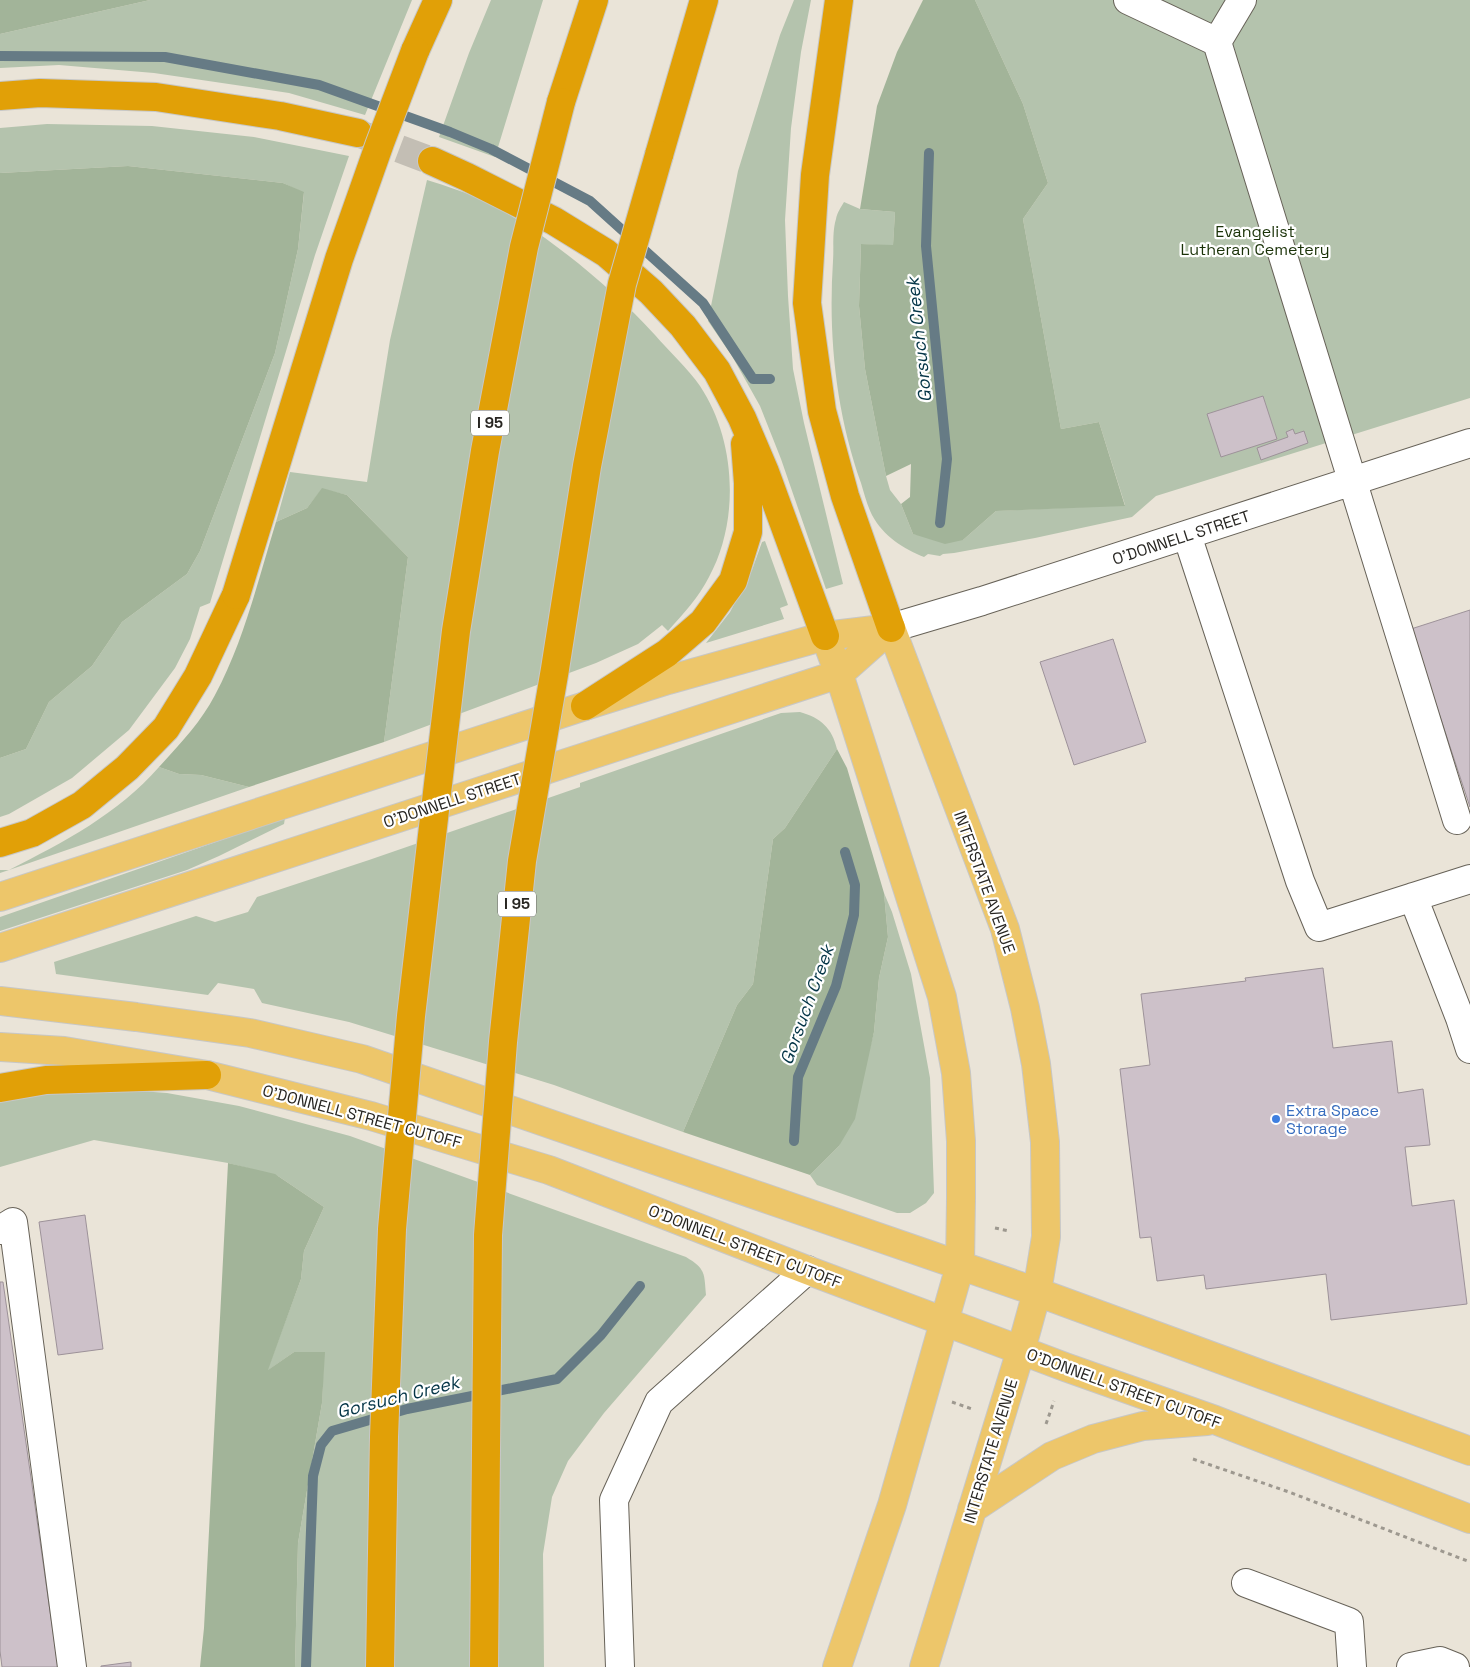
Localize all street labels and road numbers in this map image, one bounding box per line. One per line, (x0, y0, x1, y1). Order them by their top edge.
road number: I 95 (471, 410, 509, 436)
street label: O'DONNELL STREET (1110, 505, 1253, 570)
street label: O'DONNELL STREET (381, 768, 524, 833)
street label: INTERSTATE AVENUE (949, 808, 1020, 956)
road number: I 95 (498, 892, 536, 916)
street label: O'DONNELL STREET CUTOFF (260, 1080, 464, 1153)
street label: O'DONNELL STREET CUTOFF (645, 1200, 845, 1293)
street label: O'DONNELL STREET CUTOFF (1024, 1344, 1224, 1434)
street label: INTERSTATE AVENUE (958, 1376, 1022, 1526)

